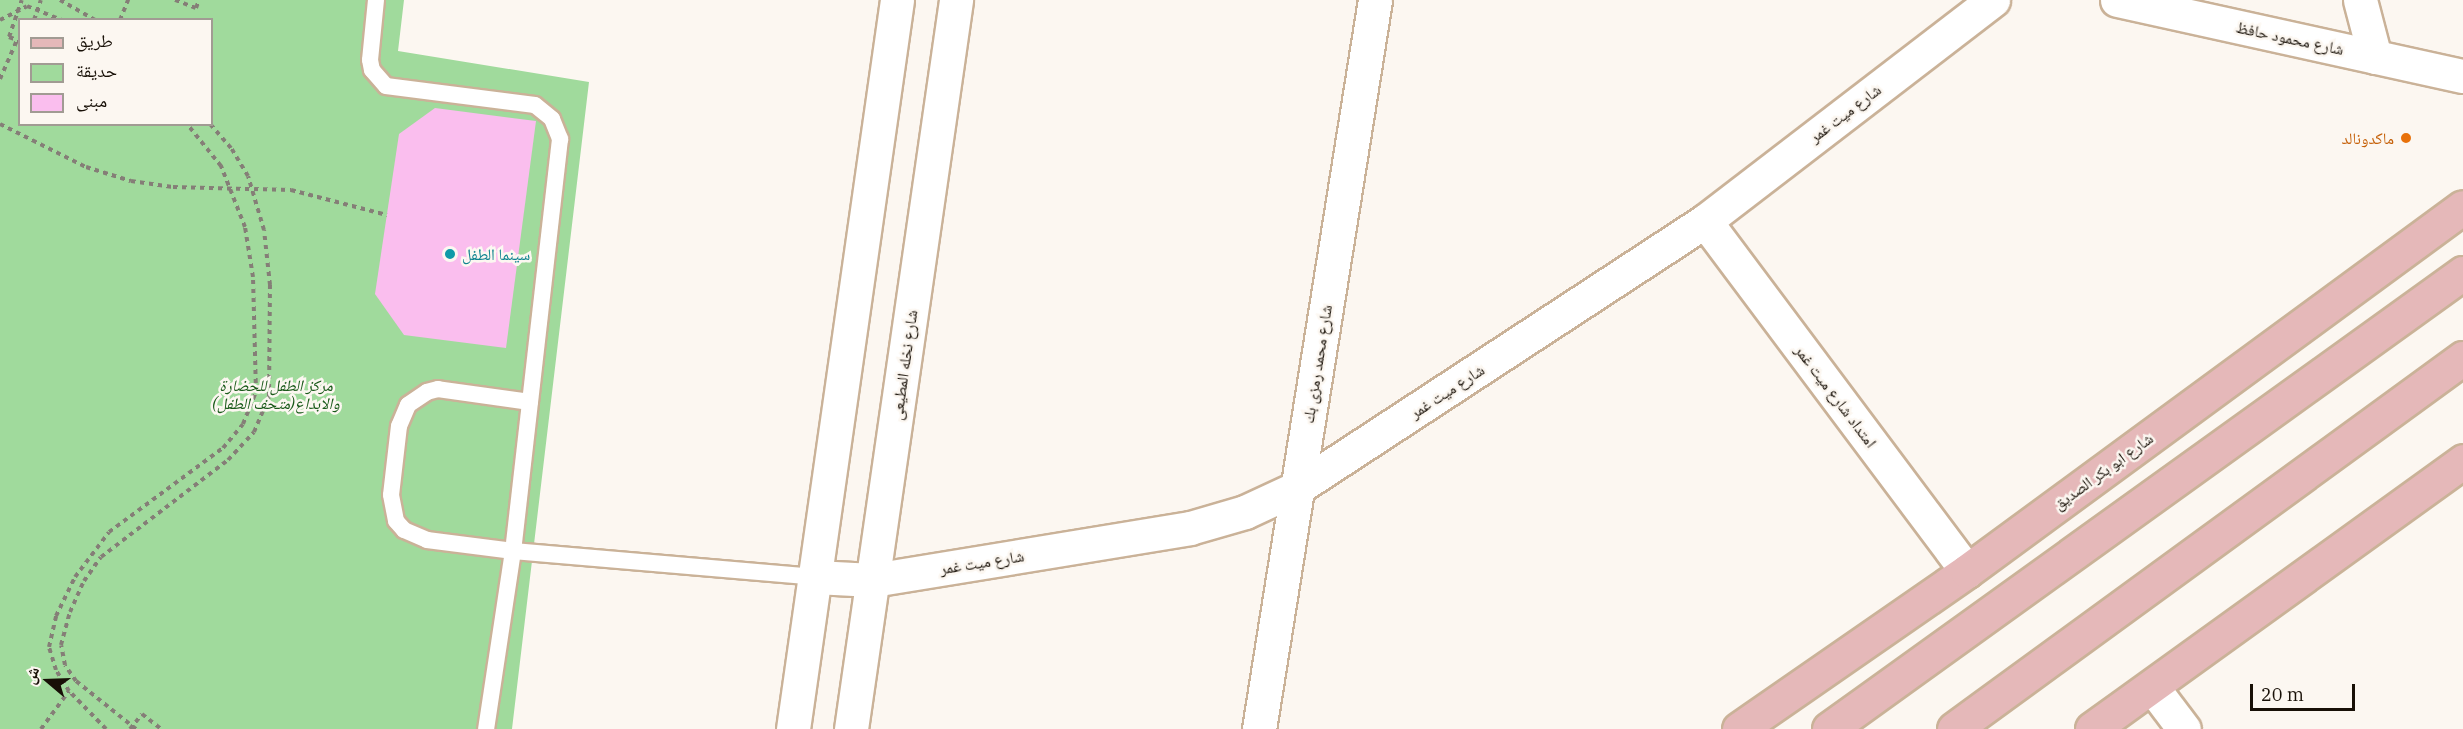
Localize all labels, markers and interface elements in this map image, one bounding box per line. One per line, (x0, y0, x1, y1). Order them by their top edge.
street label: شارع محمود حافظ (2234, 17, 2346, 59)
legend (18, 18, 213, 126)
text: طريق (76, 29, 113, 52)
text: حديقة (76, 59, 117, 82)
street label: شارع ميت غمر (1805, 80, 1885, 146)
text: مبنى (76, 89, 107, 112)
place label: ماكدونالد (2342, 128, 2394, 148)
marker: ماكدونالد (2399, 131, 2413, 145)
place label: سينما الطفل (462, 244, 530, 264)
marker: سينما الطفل (443, 247, 457, 261)
street label: شارع محمد رمزى بك (1298, 303, 1336, 425)
street label: شارع نخله المطيعى (887, 309, 921, 421)
street label: امتداد شارع ميت غمر (1791, 341, 1881, 451)
street label: شارع ميت غمر (1406, 360, 1488, 422)
park label: مركز الطفل للحضارة والابداع(متحف الطفل) (212, 375, 340, 413)
street label: شارع ابو بكر الصديق (2049, 428, 2157, 514)
street label: شارع ميت غمر (938, 546, 1026, 578)
north arrow (18, 651, 78, 711)
text: ش (19, 664, 43, 686)
scale bar (2253, 672, 2358, 710)
text: 20 m (2261, 683, 2304, 706)

